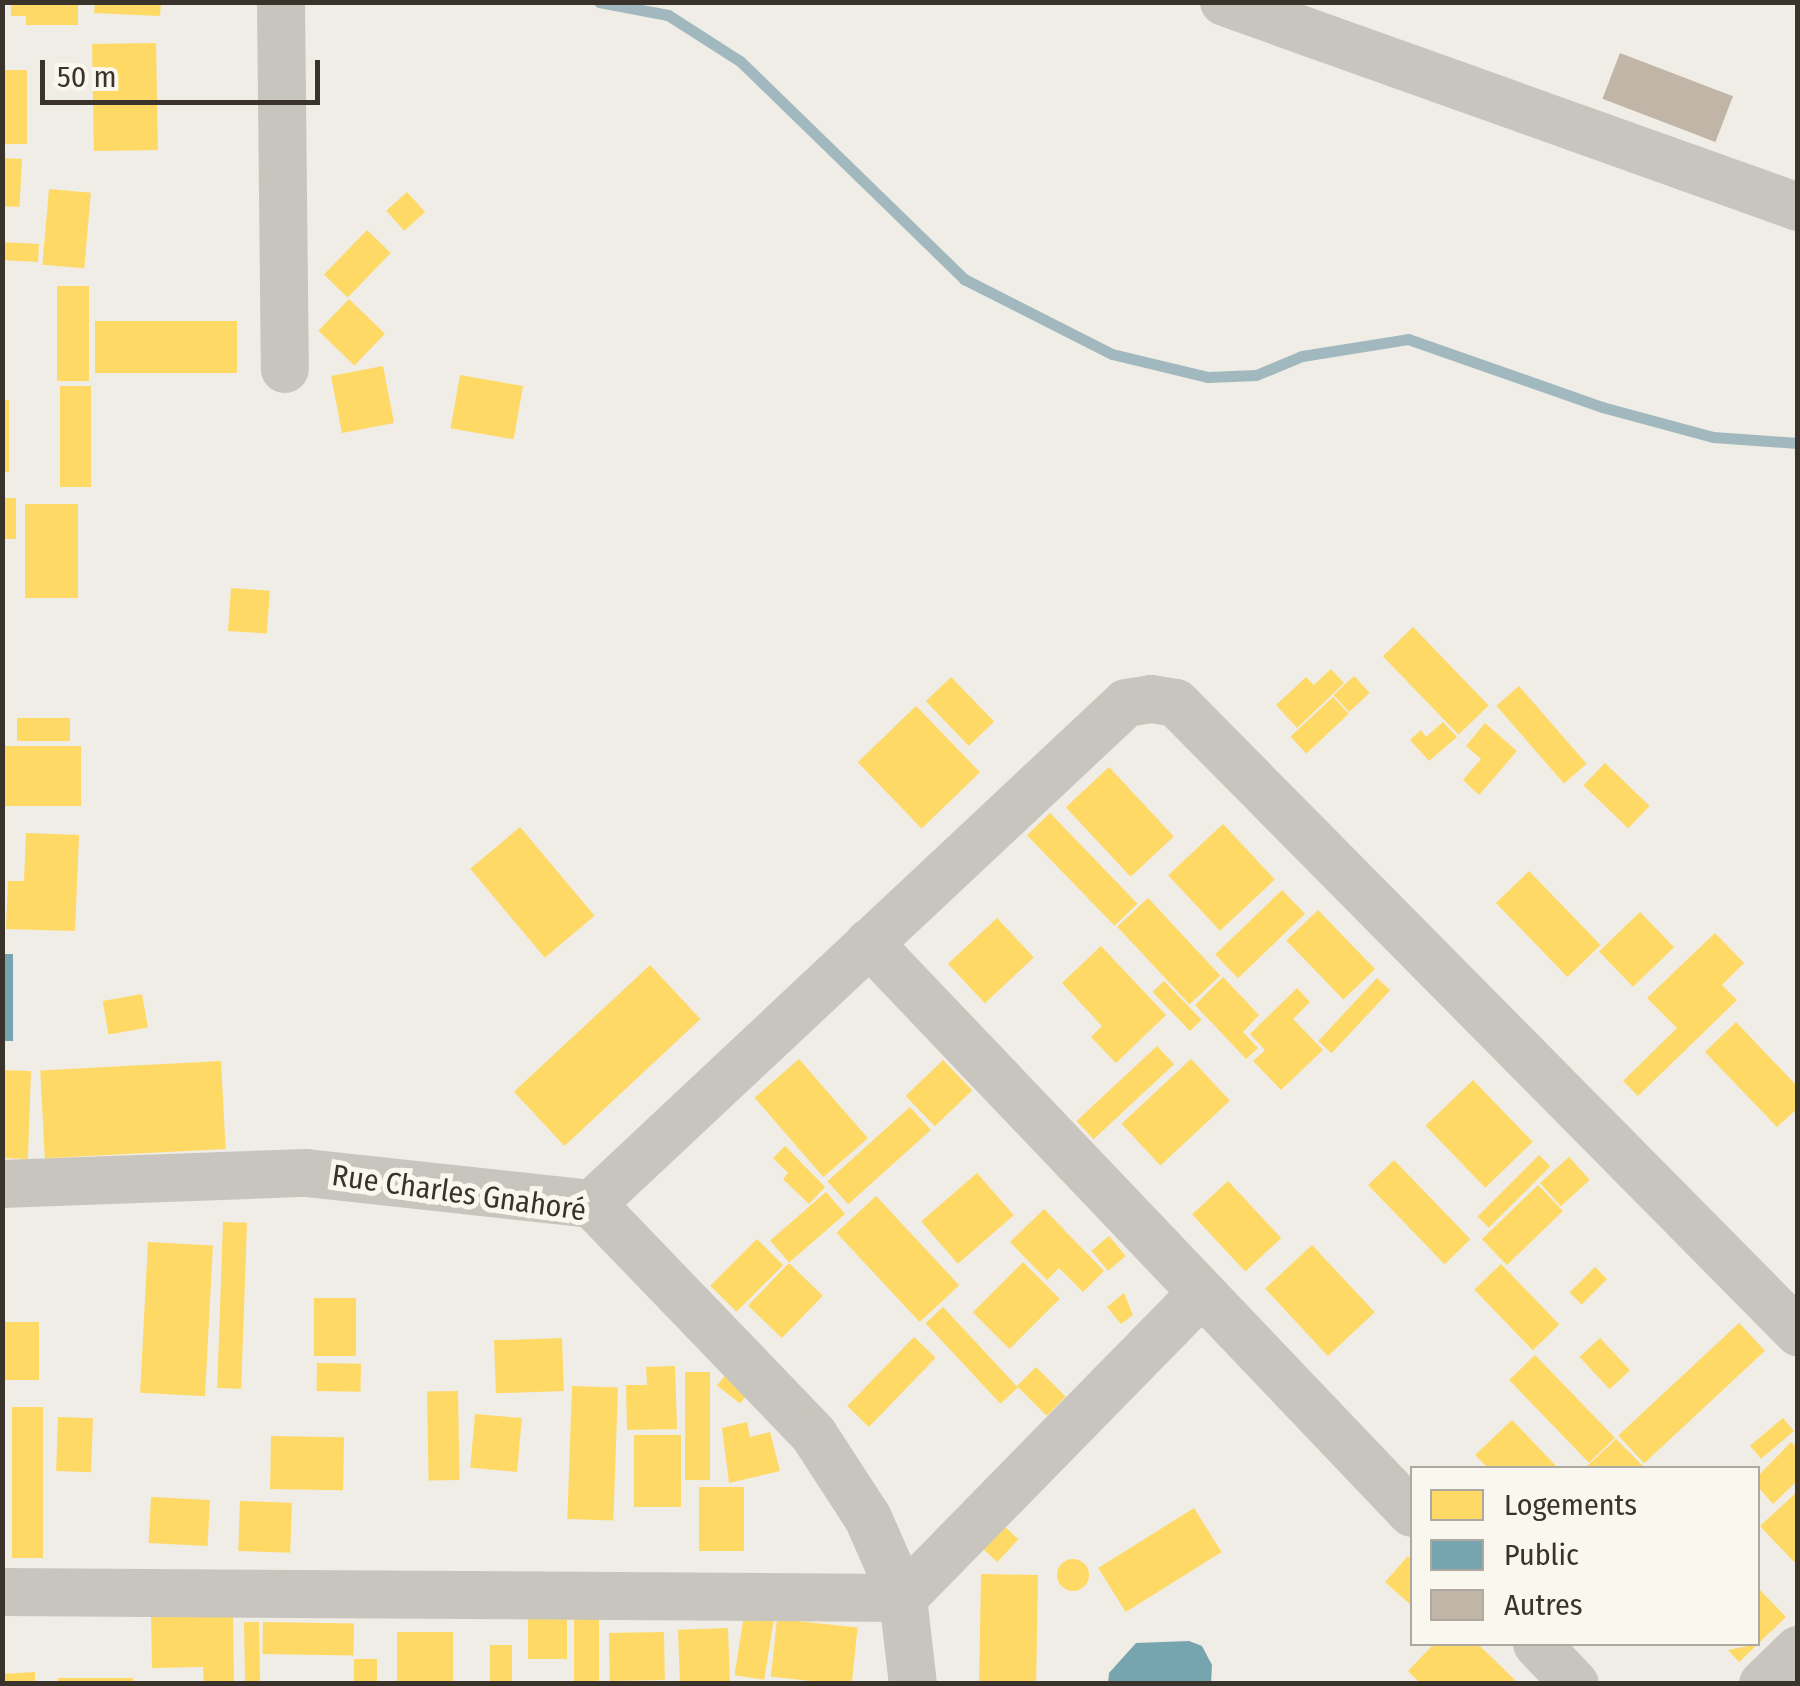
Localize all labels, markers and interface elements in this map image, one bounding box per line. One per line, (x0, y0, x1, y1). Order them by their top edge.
scale bar (45, 40, 325, 102)
text: 50 m (57, 59, 117, 95)
street label: Rue Charles Gnahoré (330, 1157, 588, 1229)
legend (1410, 1466, 1760, 1646)
text: Logements (1504, 1487, 1637, 1523)
text: Public (1504, 1537, 1579, 1573)
text: Autres (1504, 1587, 1583, 1623)

